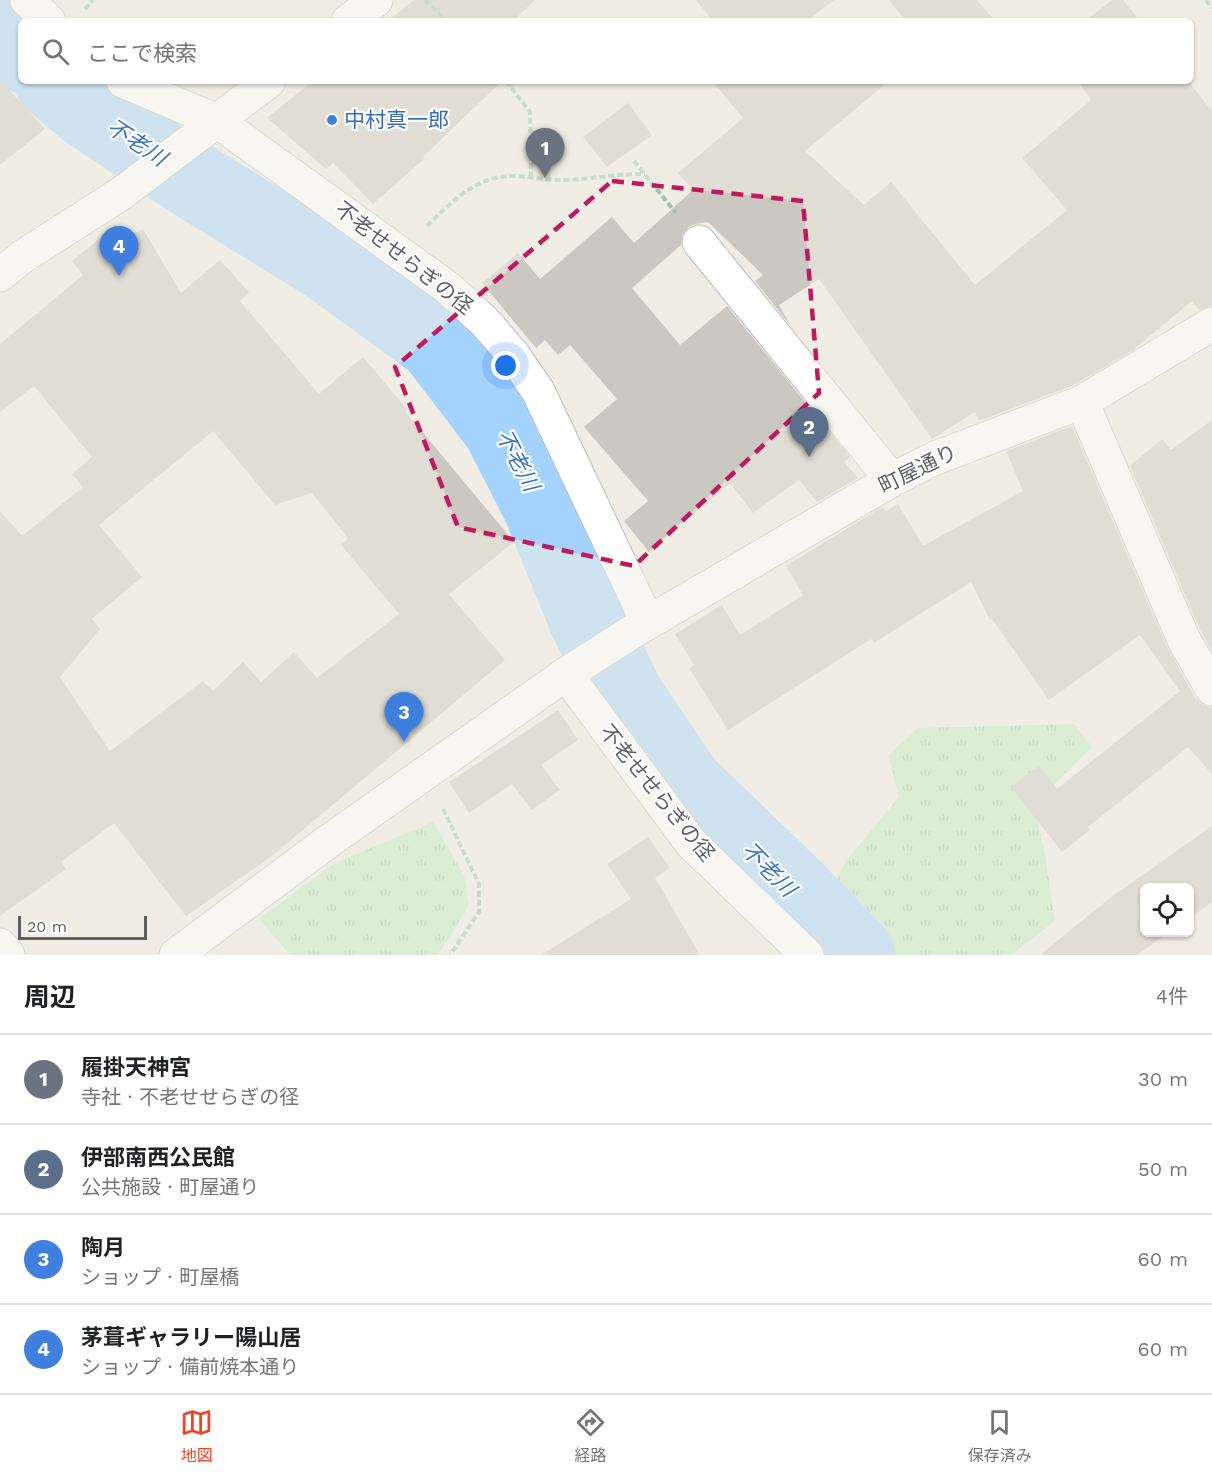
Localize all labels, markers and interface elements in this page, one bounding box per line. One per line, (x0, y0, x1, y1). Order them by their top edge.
search box (18, 18, 1194, 84)
icon: search (39, 35, 72, 68)
text: ここで検索 (87, 41, 197, 66)
place label: 中村真一郎 (344, 107, 449, 132)
marker: 中村真一郎 (325, 113, 339, 127)
water label: 不老川 (102, 114, 173, 172)
pin: 1 (526, 128, 564, 178)
street label: 不老せせらぎの径 (330, 196, 478, 319)
pin: 4 (100, 226, 138, 276)
your location (491, 351, 520, 380)
pin: 2 (790, 408, 828, 457)
water label: 不老川 (491, 425, 545, 497)
street label: 町屋通り (875, 439, 961, 498)
pin: 3 (384, 692, 424, 742)
street label: 不老せせらぎの径 (595, 720, 720, 866)
water label: 不老川 (736, 837, 802, 903)
map controls (1140, 883, 1194, 937)
button: locate (1140, 883, 1194, 937)
scale bar (18, 913, 147, 940)
text: 20 m (27, 917, 67, 936)
text: 周辺 (24, 982, 76, 1012)
text: 4件 (1156, 984, 1188, 1008)
text: 履掛天神宮 (81, 1055, 191, 1080)
text: 1 (39, 1067, 48, 1091)
text: 30 m (1138, 1067, 1188, 1091)
text: 寺社 · 不老せせらぎの径 (81, 1085, 299, 1109)
text: 伊部南西公民館 (81, 1145, 235, 1170)
text: 2 (38, 1157, 49, 1181)
text: 50 m (1138, 1157, 1188, 1181)
text: 公共施設 · 町屋通り (81, 1175, 259, 1199)
text: 陶月 (81, 1235, 125, 1260)
text: 3 (38, 1247, 49, 1271)
text: 60 m (1138, 1247, 1188, 1271)
text: ショップ · 町屋橋 (81, 1265, 239, 1289)
text: 茅葺ギャラリー陽山居 (81, 1325, 301, 1350)
text: 4 (37, 1337, 50, 1361)
text: 60 m (1138, 1337, 1188, 1361)
text: ショップ · 備前焼本通り (81, 1355, 299, 1379)
tab: 地図 (180, 1406, 213, 1466)
tab: 経路 (574, 1406, 607, 1466)
tab: 保存済み (968, 1406, 1032, 1466)

